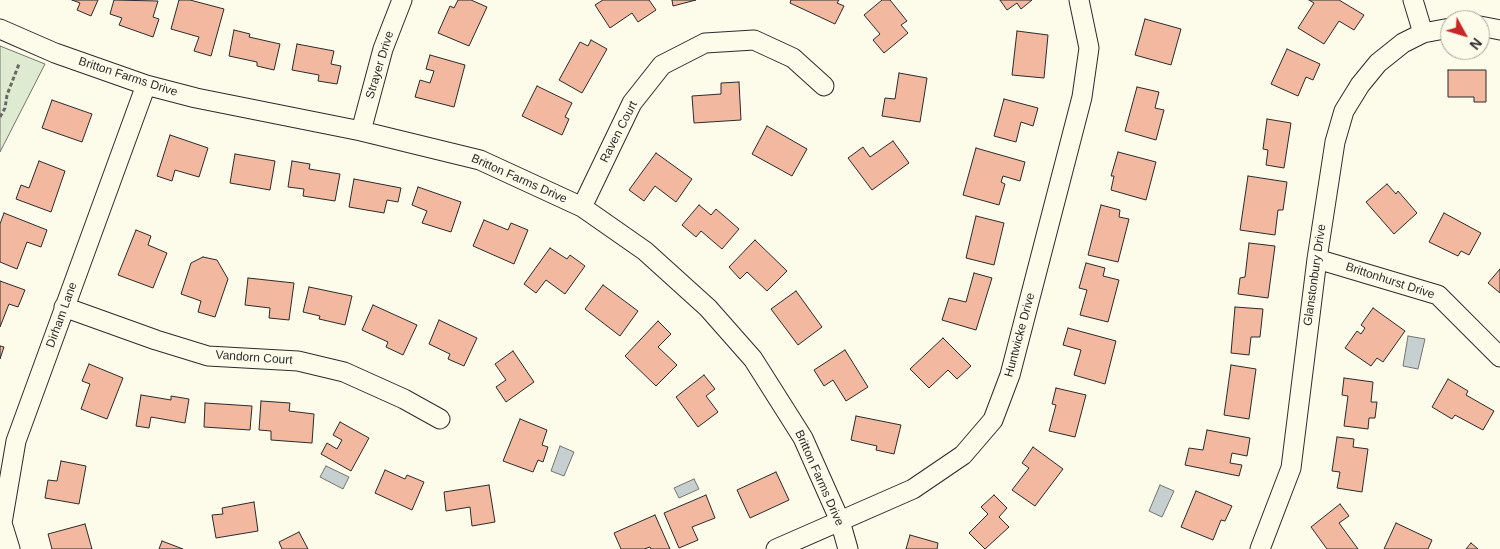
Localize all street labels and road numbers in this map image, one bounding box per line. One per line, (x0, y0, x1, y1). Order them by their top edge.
street label: Strayer Drive (363, 29, 397, 101)
street label: Britton Farms Drive (77, 54, 179, 100)
street label: Raven Court (597, 99, 641, 165)
street label: Britton Farms Drive (469, 151, 569, 207)
street label: Glanstonbury Drive (1301, 223, 1329, 327)
street label: Brittonhurst Drive (1344, 260, 1436, 302)
street label: Dirham Lane (43, 280, 81, 350)
street label: Huntwicke Drive (1002, 291, 1038, 379)
street label: Vandorn Court (215, 348, 293, 368)
street label: Britton Farms Drive (791, 428, 847, 528)

